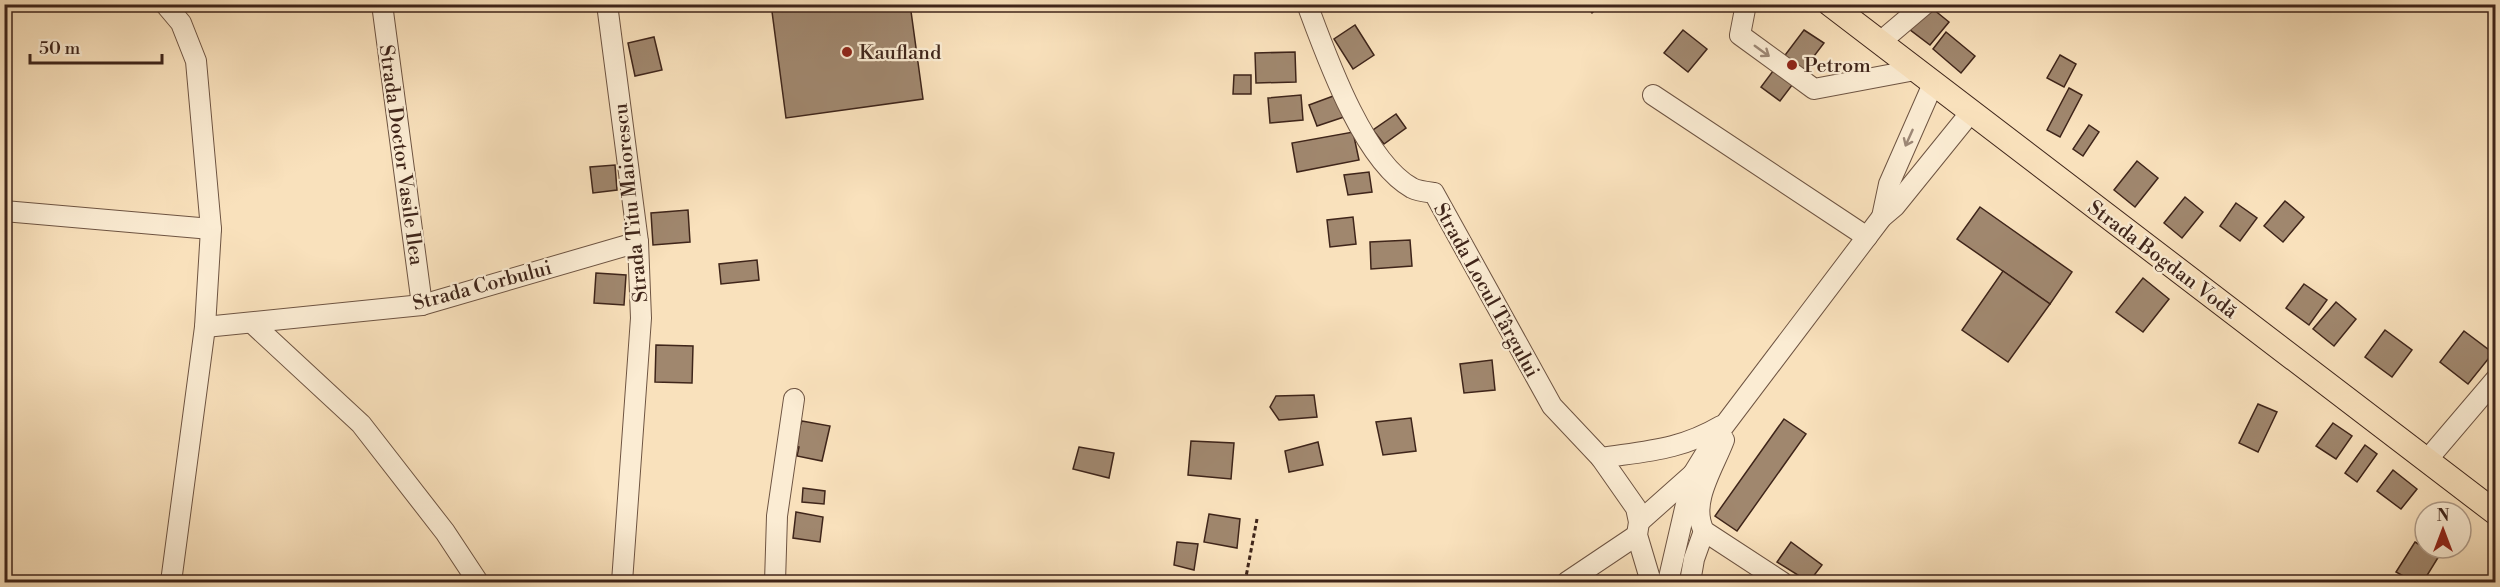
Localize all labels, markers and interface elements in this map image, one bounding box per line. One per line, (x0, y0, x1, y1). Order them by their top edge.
scale bar (30, 27, 162, 65)
text: 50 m (39, 37, 81, 60)
place label: Kaufland (859, 41, 942, 66)
street label: Strada Doctor Vasile Ilea (373, 43, 428, 268)
marker: Kaufland (840, 45, 854, 59)
one-way arrow (1754, 45, 1770, 57)
place label: Petrom (1804, 54, 1871, 79)
marker: Petrom (1785, 58, 1799, 72)
street label: Strada Titu Maiorescu (609, 101, 654, 304)
one-way arrow (1903, 128, 1915, 146)
street label: Strada Bogdan Vodă (2082, 196, 2243, 325)
street label: Strada Locul Târgului (1427, 199, 1544, 383)
street label: Strada Corbului (410, 256, 555, 317)
north arrow (2413, 500, 2473, 560)
text: N (2437, 506, 2450, 526)

